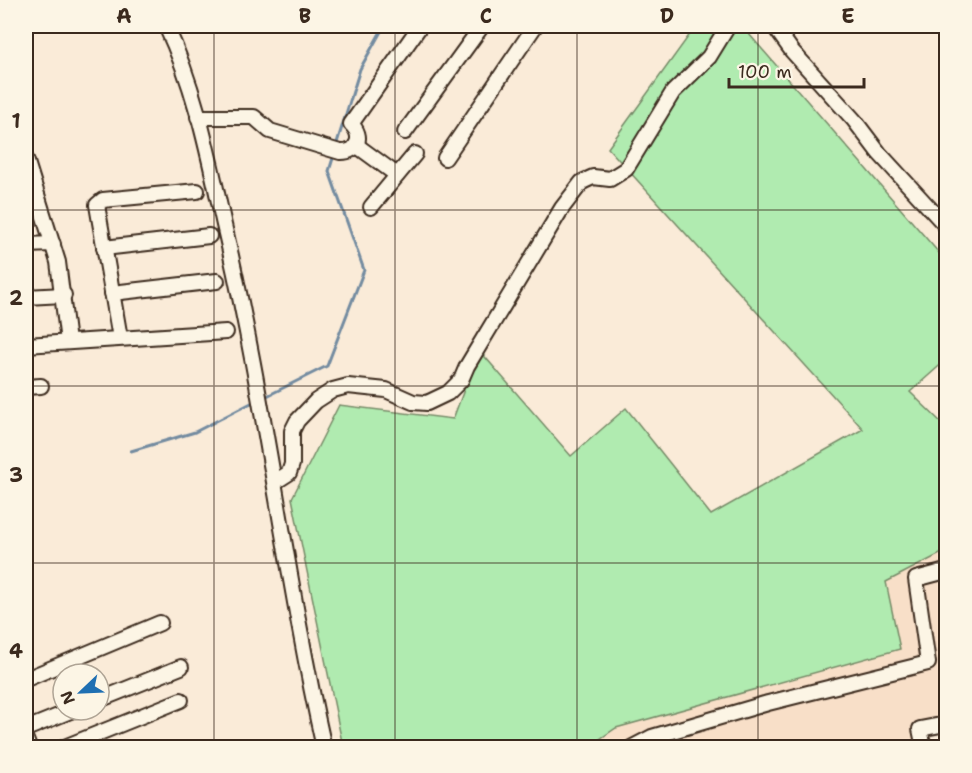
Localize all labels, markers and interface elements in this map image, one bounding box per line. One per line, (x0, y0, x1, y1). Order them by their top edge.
text: A (116, 3, 132, 29)
text: B (299, 3, 311, 29)
text: C (480, 3, 492, 29)
text: D (660, 3, 674, 29)
text: E (841, 3, 855, 29)
scale bar (729, 51, 864, 89)
text: 100 m (738, 60, 792, 84)
text: 1 (11, 108, 21, 134)
text: 2 (9, 285, 23, 311)
text: 3 (9, 462, 23, 488)
text: 4 (9, 638, 23, 664)
north arrow (51, 662, 111, 722)
text: N (56, 688, 80, 708)

